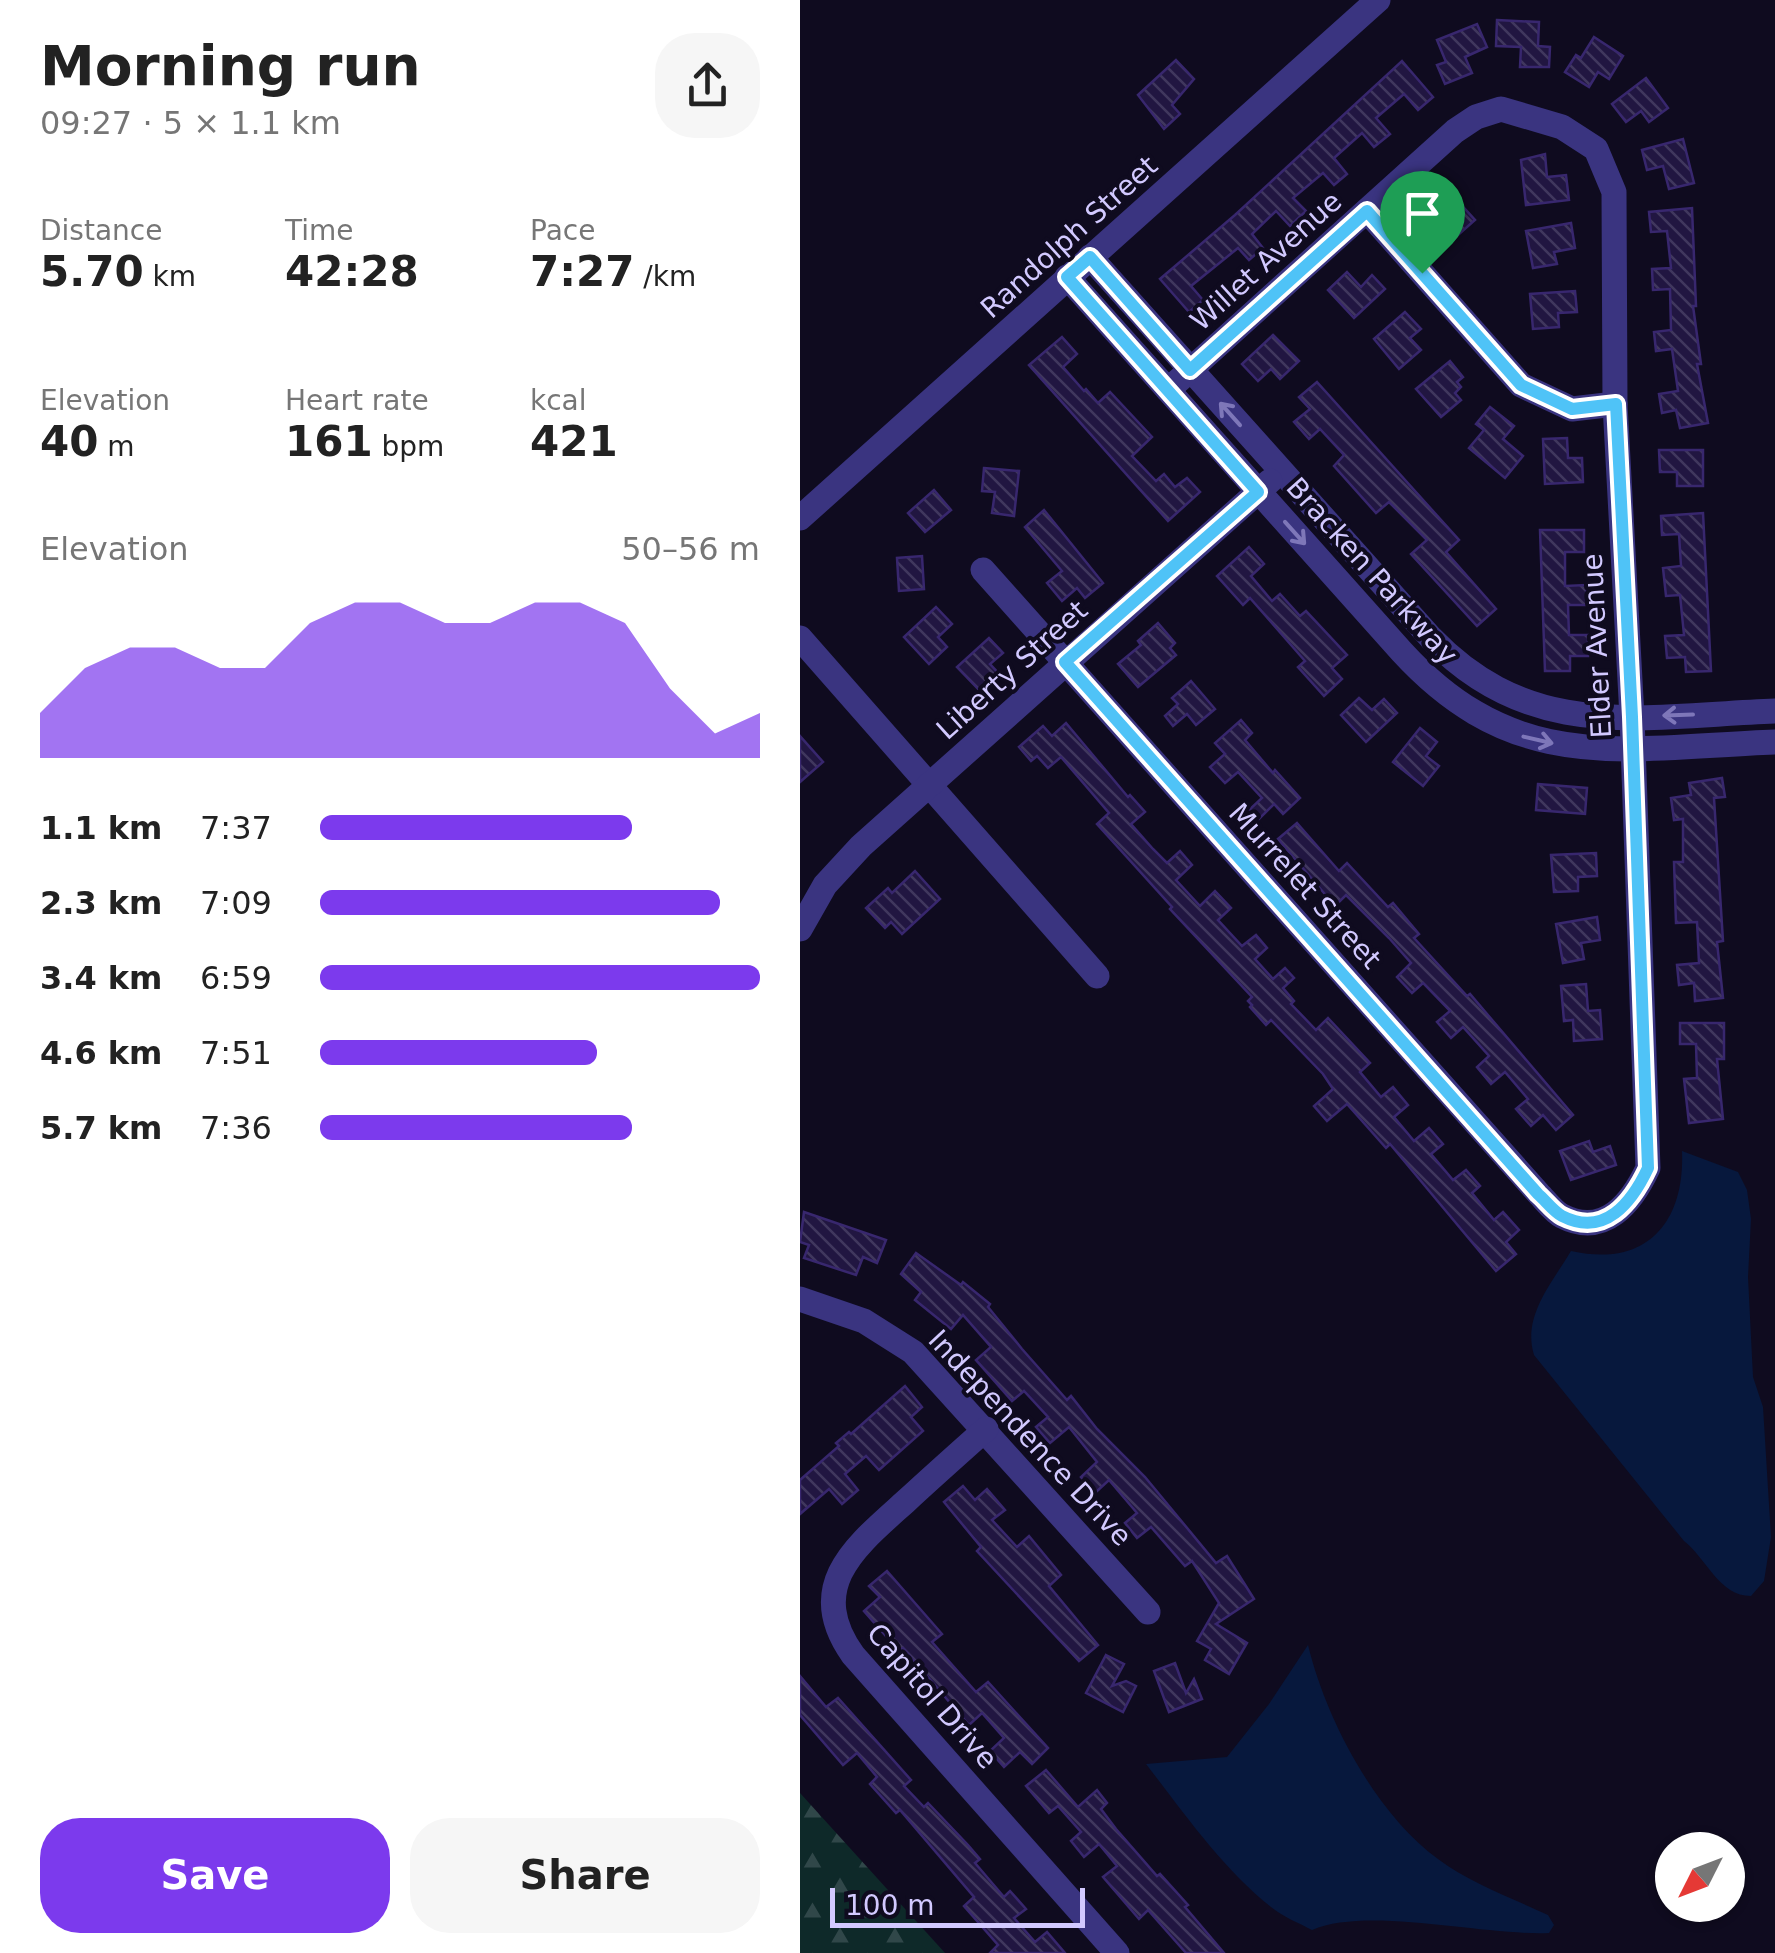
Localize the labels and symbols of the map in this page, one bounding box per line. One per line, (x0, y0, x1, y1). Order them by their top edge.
street label: Randolph Street (974, 149, 1164, 325)
pin (1380, 171, 1465, 274)
street label: Willet Avenue (1184, 185, 1348, 337)
one-way arrow (1219, 402, 1242, 427)
street label: Bracken Parkway (1280, 471, 1464, 671)
one-way arrow (1283, 520, 1306, 545)
street label: Elder Avenue (1576, 553, 1618, 739)
street label: Liberty Street (930, 594, 1094, 746)
one-way arrow (1662, 706, 1694, 725)
one-way arrow (1521, 732, 1553, 750)
street label: Murrelet Street (1222, 797, 1388, 975)
street label: Independence Drive (922, 1323, 1138, 1553)
street label: Capitol Drive (860, 1617, 1004, 1775)
north arrow (1655, 1832, 1745, 1922)
scale bar (830, 1883, 1085, 1928)

